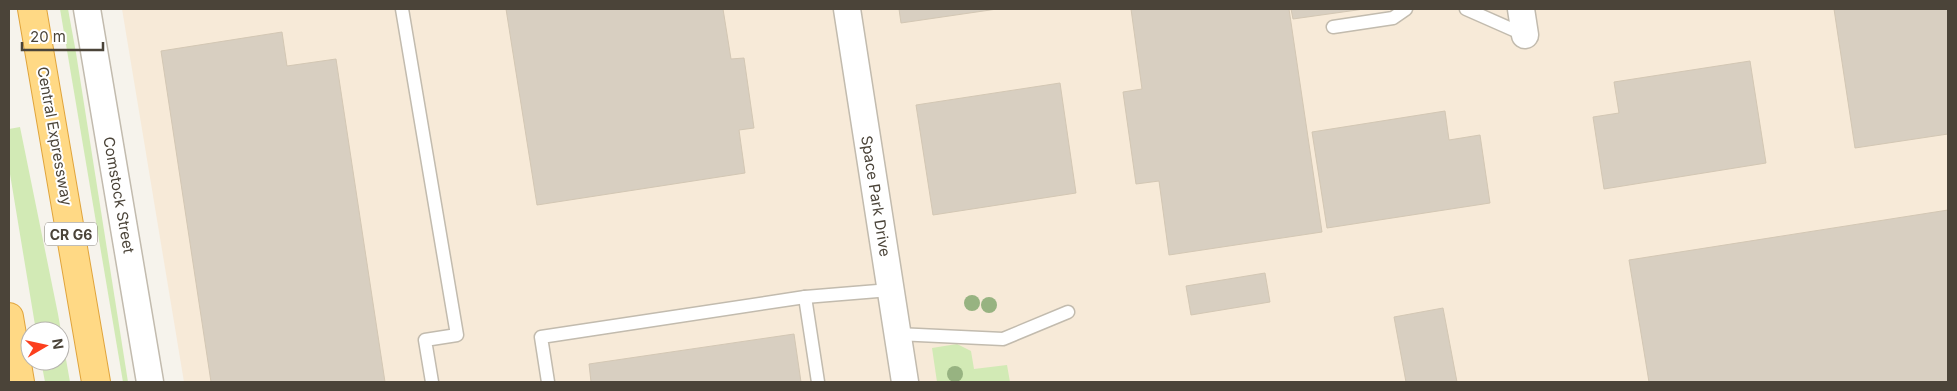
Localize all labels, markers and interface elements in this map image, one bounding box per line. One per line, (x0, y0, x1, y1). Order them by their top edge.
scale bar (22, 20, 104, 52)
text: 20 m (30, 27, 66, 46)
street label: Central Expressway (33, 65, 77, 207)
street label: Space Park Drive (857, 134, 895, 258)
street label: Comstock Street (99, 135, 139, 255)
road number: CR G6 (45, 222, 97, 245)
north arrow (20, 321, 70, 371)
text: N (49, 337, 68, 350)

